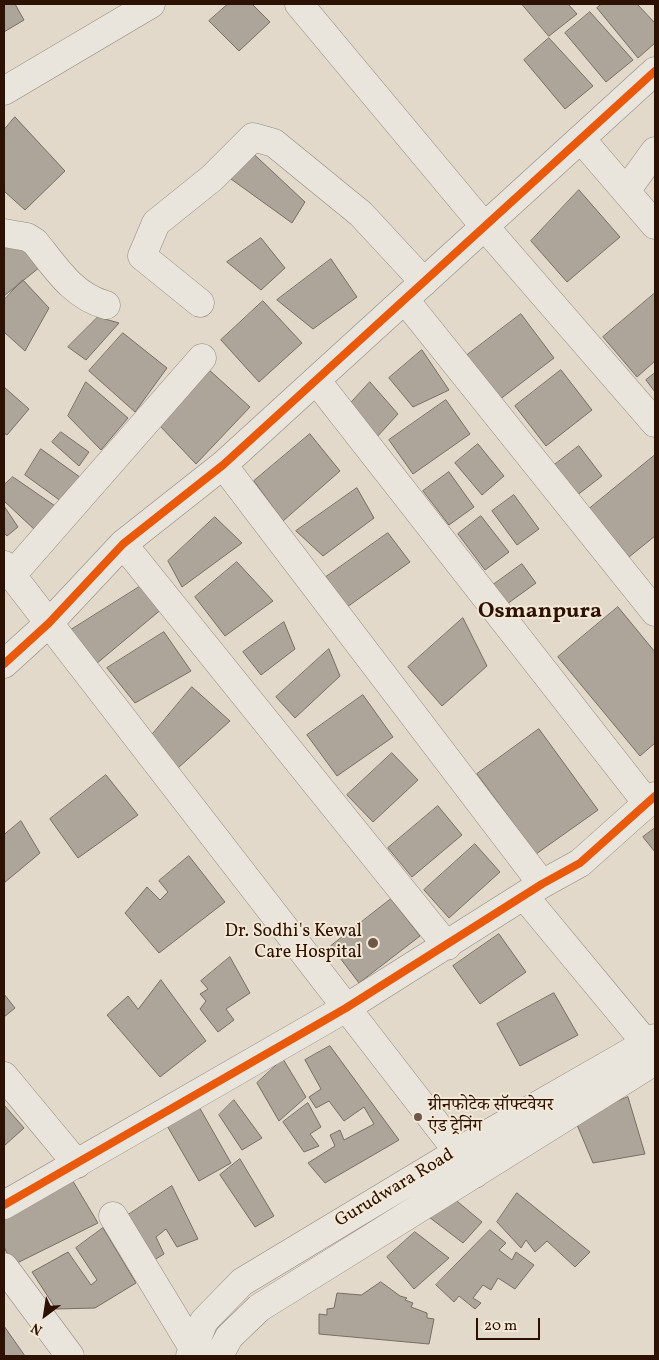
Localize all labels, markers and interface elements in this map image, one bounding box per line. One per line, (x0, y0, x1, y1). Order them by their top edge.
district label: Osmanpura (478, 600, 602, 626)
place label: Dr. Sodhi's Kewal Care Hospital (225, 922, 362, 964)
marker: Dr. Sodhi's Kewal Care Hospital (366, 936, 380, 950)
place label: ग्रीनफोटेक सॉफ्टवेयर एंड ट्रेनिंग (428, 1096, 553, 1138)
marker: ग्रीनफोटेक सॉफ्टवेयर एंड ट्रेनिंग (412, 1111, 424, 1123)
street label: Gurudwara Road (332, 1145, 458, 1233)
north arrow (20, 1290, 70, 1340)
scale bar (479, 1308, 543, 1340)
text: 20 m (484, 1316, 517, 1337)
text: N (28, 1318, 46, 1339)

